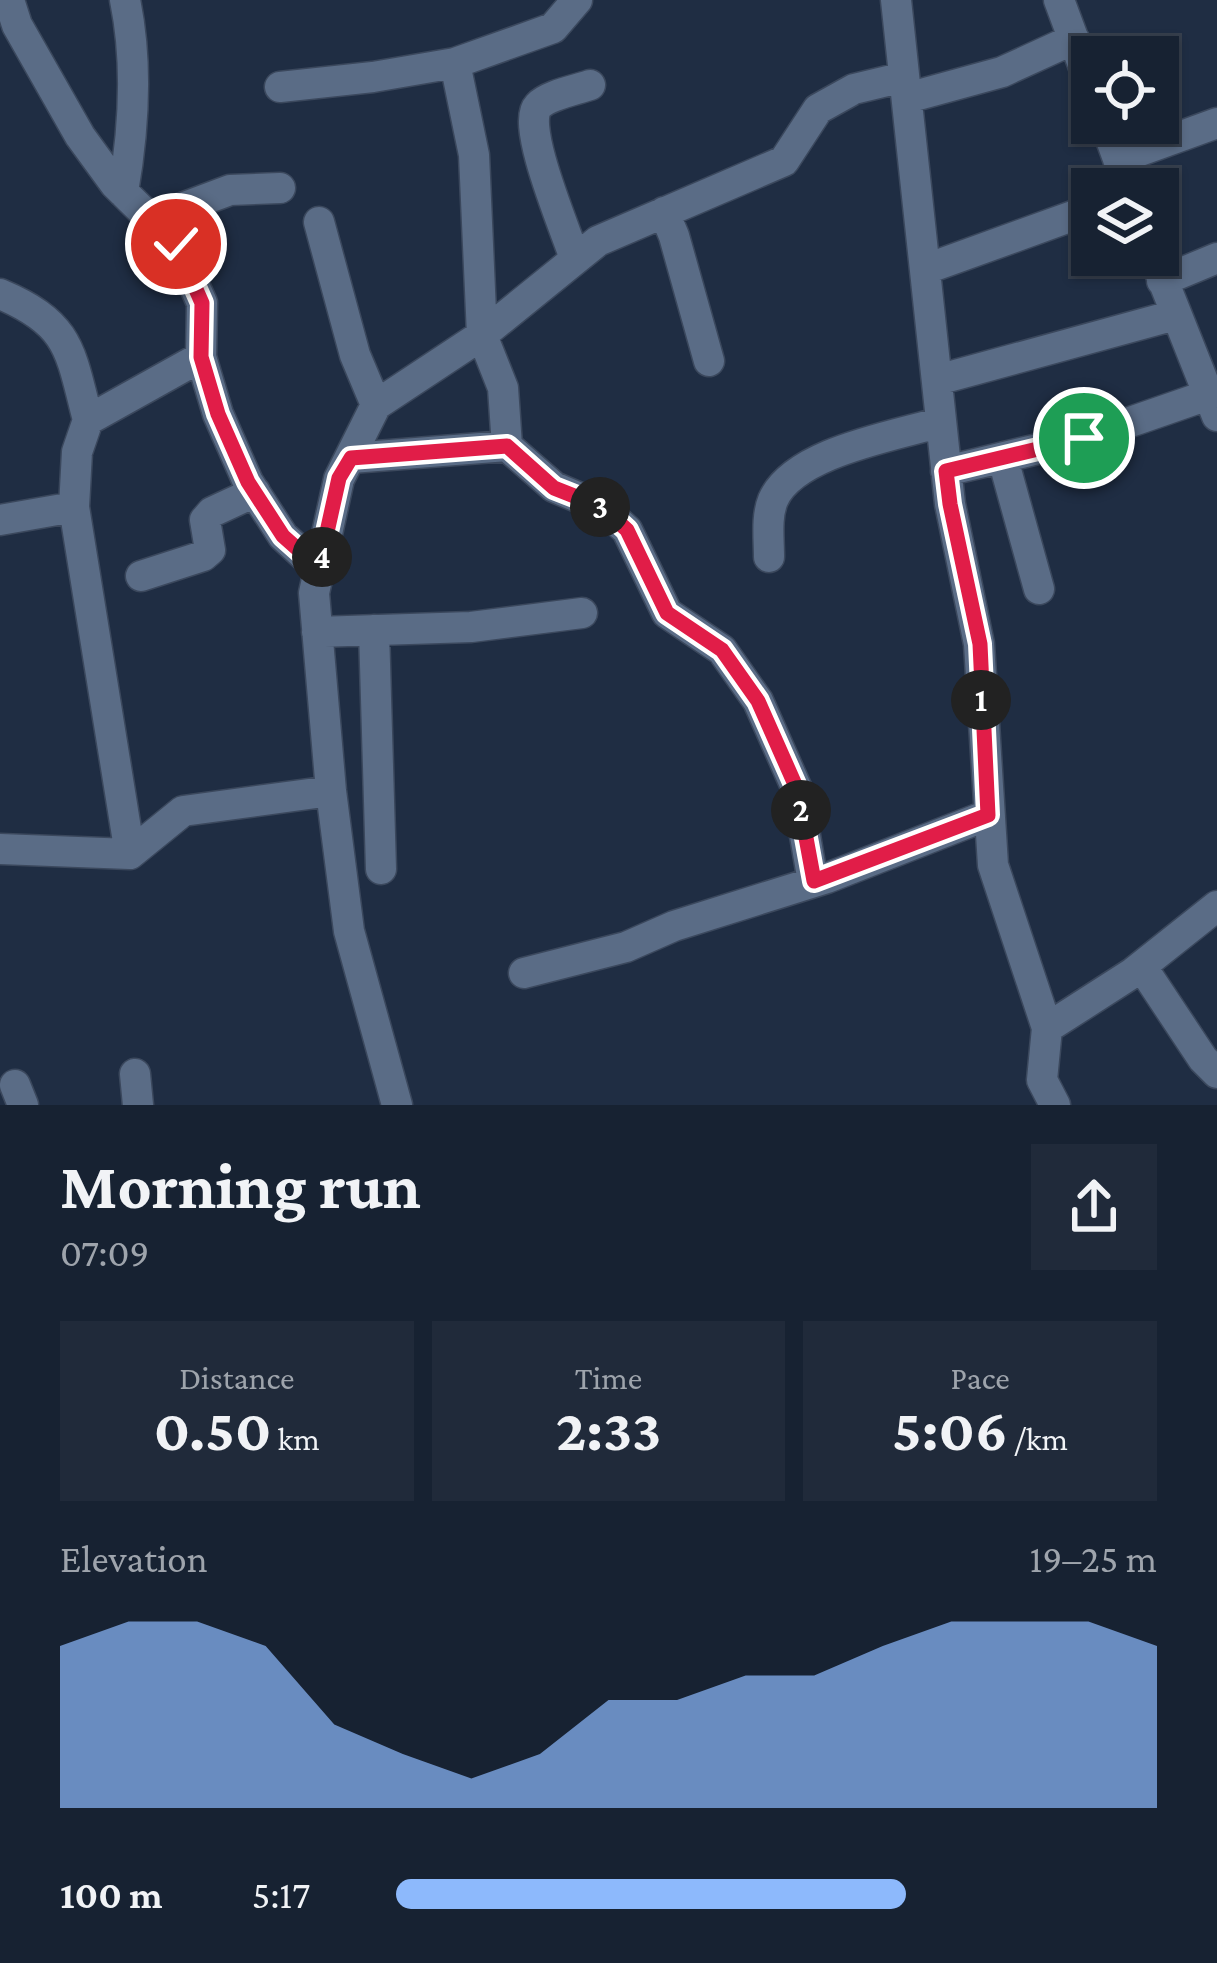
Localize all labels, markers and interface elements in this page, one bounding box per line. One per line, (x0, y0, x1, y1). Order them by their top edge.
map controls (1071, 36, 1179, 276)
button: locate (1071, 36, 1179, 144)
button: layers (1071, 168, 1179, 276)
pin (125, 193, 227, 295)
icon: check (143, 211, 209, 277)
pin (1033, 387, 1135, 489)
icon: arrive (1051, 405, 1117, 471)
pin: 3 (570, 477, 630, 537)
text: 3 (592, 488, 608, 525)
pin: 4 (292, 527, 352, 587)
text: 4 (313, 538, 331, 575)
pin: 1 (951, 670, 1011, 730)
text: 1 (975, 681, 987, 718)
pin: 2 (771, 780, 831, 840)
text: 2 (793, 791, 809, 828)
button: share (1031, 1144, 1157, 1270)
text: Morning run (60, 1149, 421, 1222)
text: 07:09 (60, 1231, 149, 1274)
text: Distance (179, 1359, 295, 1396)
text: Time (575, 1359, 642, 1396)
text: Pace (950, 1359, 1010, 1396)
text: 0.50 (154, 1396, 271, 1463)
text: 2:33 (556, 1396, 661, 1463)
text: 5:06 (892, 1396, 1008, 1463)
text: km (271, 1420, 320, 1457)
text: /km (1008, 1420, 1068, 1457)
text: Elevation (60, 1537, 208, 1580)
text: 19–25 m (1030, 1537, 1157, 1580)
text: 100 m (60, 1873, 163, 1916)
text: 5:17 (252, 1873, 310, 1916)

